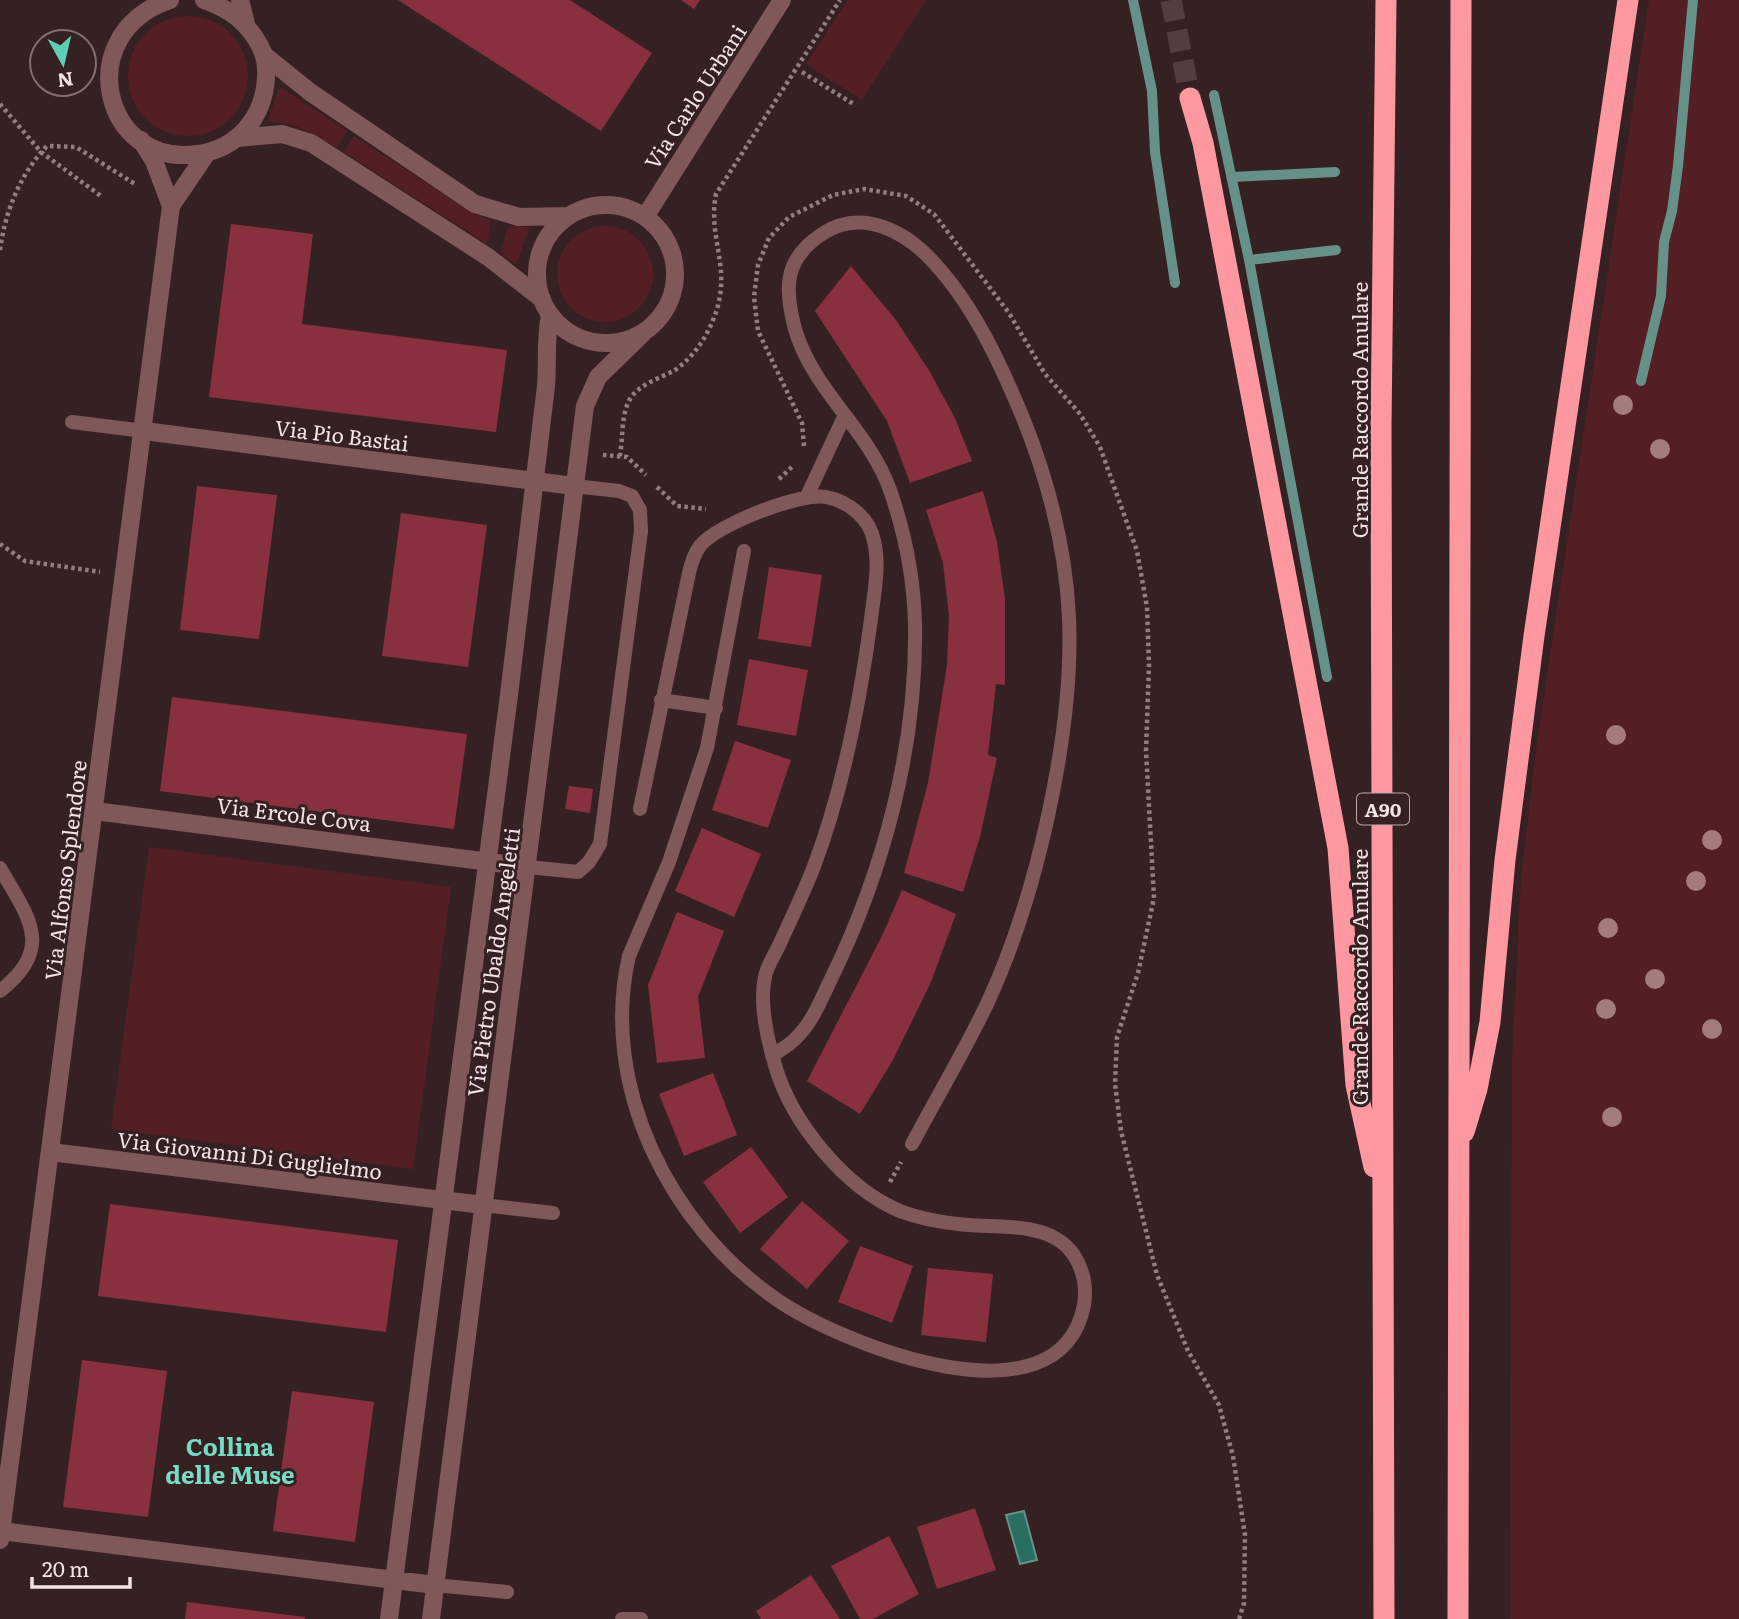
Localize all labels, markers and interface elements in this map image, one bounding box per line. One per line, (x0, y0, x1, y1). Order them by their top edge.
street label: Via Carlo Urbani (636, 18, 752, 174)
north arrow (28, 28, 98, 98)
text: N (56, 66, 75, 96)
street label: Grande Raccordo Anulare (1343, 282, 1374, 538)
street label: Via Pio Bastai (273, 410, 411, 458)
street label: Via Alfonso Splendore (35, 758, 93, 982)
street label: Via Ercole Cova (215, 788, 374, 838)
road number: A90 (1357, 794, 1409, 824)
street label: Via Pietro Ubaldo Angeletti (458, 825, 526, 1099)
street label: Grande Raccordo Anulare (1343, 849, 1374, 1105)
street label: Via Giovanni Di Guglielmo (116, 1122, 384, 1186)
district label: Collina delle Muse (165, 1428, 295, 1491)
scale bar (32, 1546, 130, 1590)
text: 20 m (42, 1552, 89, 1583)

